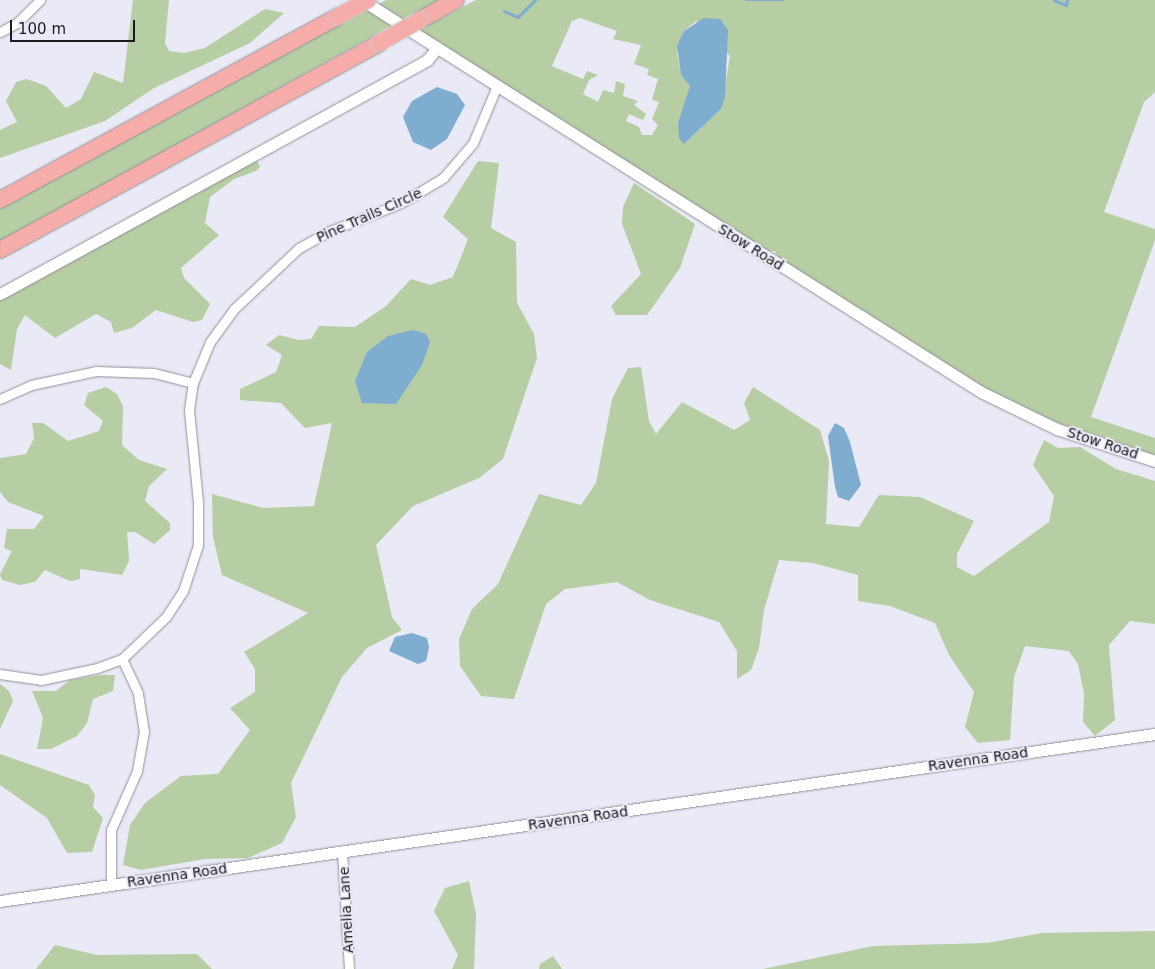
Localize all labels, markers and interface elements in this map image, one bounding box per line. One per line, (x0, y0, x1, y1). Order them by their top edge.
scale bar (12, 10, 138, 42)
text: 100 m (18, 20, 66, 38)
street label: Pine Trails Circle (314, 184, 424, 246)
street label: Stow Road (715, 220, 787, 274)
street label: Stow Road (1065, 424, 1141, 462)
street label: Ravenna Road (927, 744, 1029, 774)
street label: Ravenna Road (527, 803, 629, 833)
street label: Ravenna Road (126, 860, 228, 890)
street label: Amelia Lane (335, 866, 357, 954)

